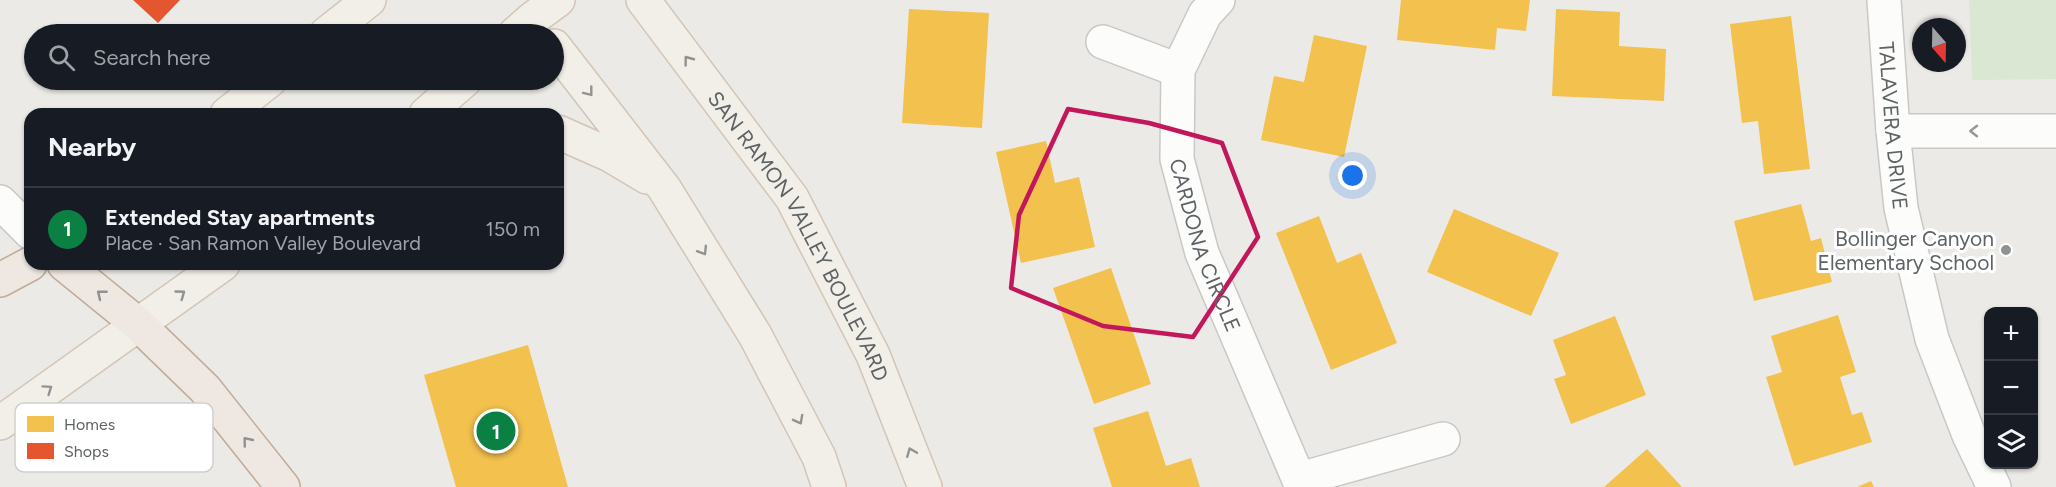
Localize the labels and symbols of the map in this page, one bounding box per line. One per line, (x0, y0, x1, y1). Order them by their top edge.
north arrow (1912, 18, 1966, 72)
street label: TALAVERA DRIVE (1874, 41, 1914, 211)
one-way arrow (684, 55, 695, 66)
one-way arrow (582, 86, 593, 97)
street label: SAN RAMON VALLEY BOULEVARD (703, 86, 894, 384)
one-way arrow (1969, 125, 1978, 137)
street label: CARDONA CIRCLE (1165, 156, 1247, 335)
your location (1338, 161, 1367, 190)
place label: Bollinger Canyon Elementary School (1818, 226, 1994, 275)
marker: Bollinger Canyon Elementary School (1999, 243, 2013, 257)
one-way arrow (695, 245, 707, 255)
one-way arrow (97, 291, 108, 302)
one-way arrow (174, 291, 185, 302)
one-way arrow (41, 385, 52, 396)
legend (15, 403, 213, 472)
pin: 1 (476, 408, 516, 454)
one-way arrow (792, 414, 803, 424)
text: Homes (64, 415, 115, 434)
one-way arrow (243, 437, 254, 448)
text: Shops (64, 442, 109, 461)
one-way arrow (906, 447, 918, 458)

